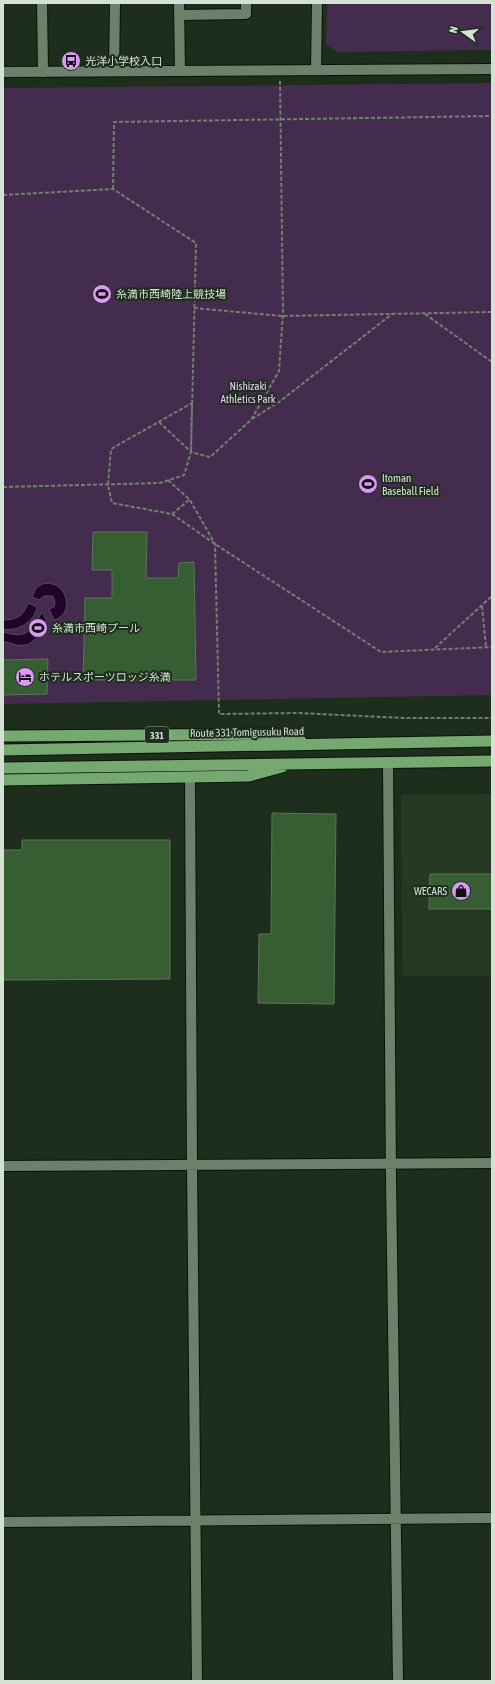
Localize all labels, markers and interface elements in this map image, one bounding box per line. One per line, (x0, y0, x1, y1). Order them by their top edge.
north arrow (443, 12, 483, 52)
text: N (447, 25, 460, 34)
bus stop icon: 光洋小学校入口 (60, 50, 82, 72)
place label: 光洋小学校入口 (85, 55, 162, 67)
sports icon: 糸満市西崎陸上競技場 (91, 283, 113, 305)
place label: 糸満市西崎陸上競技場 (116, 288, 226, 300)
park label: Nishizaki Athletics Park (220, 380, 276, 405)
place label: Itoman Baseball Field (382, 472, 439, 497)
sports icon: Itoman Baseball Field (357, 473, 379, 495)
sports icon: 糸満市西崎プール (27, 617, 49, 639)
place label: 糸満市西崎プール (52, 622, 140, 634)
hotel icon: ホテルスポーツロッジ糸満 (14, 666, 36, 688)
place label: ホテルスポーツロッジ糸満 (39, 671, 171, 683)
street label: Route 331 Tomigusuku Road (190, 725, 304, 739)
road number: 331 (145, 727, 169, 743)
shop icon: WECARS (450, 880, 472, 902)
place label: WECARS (414, 885, 447, 897)

